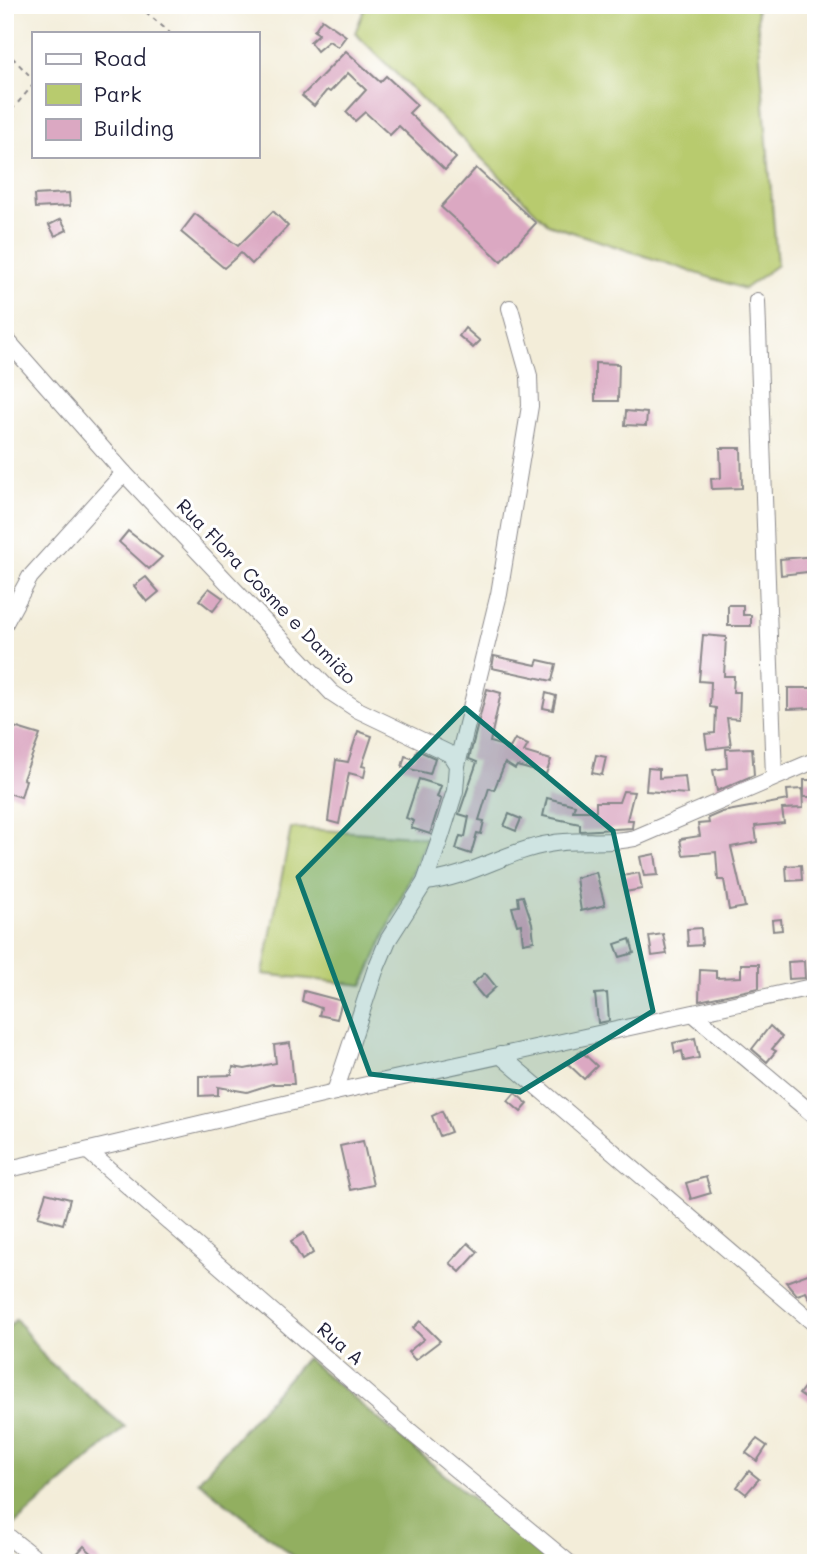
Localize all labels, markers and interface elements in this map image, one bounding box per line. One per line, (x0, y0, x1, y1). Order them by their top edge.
legend (32, 32, 259, 158)
text: Road (94, 44, 146, 71)
text: Park (94, 80, 142, 107)
text: Building (94, 114, 174, 141)
street label: Rua Flora Cosme e Damião (172, 493, 362, 689)
street label: Rua A (313, 1316, 369, 1370)

